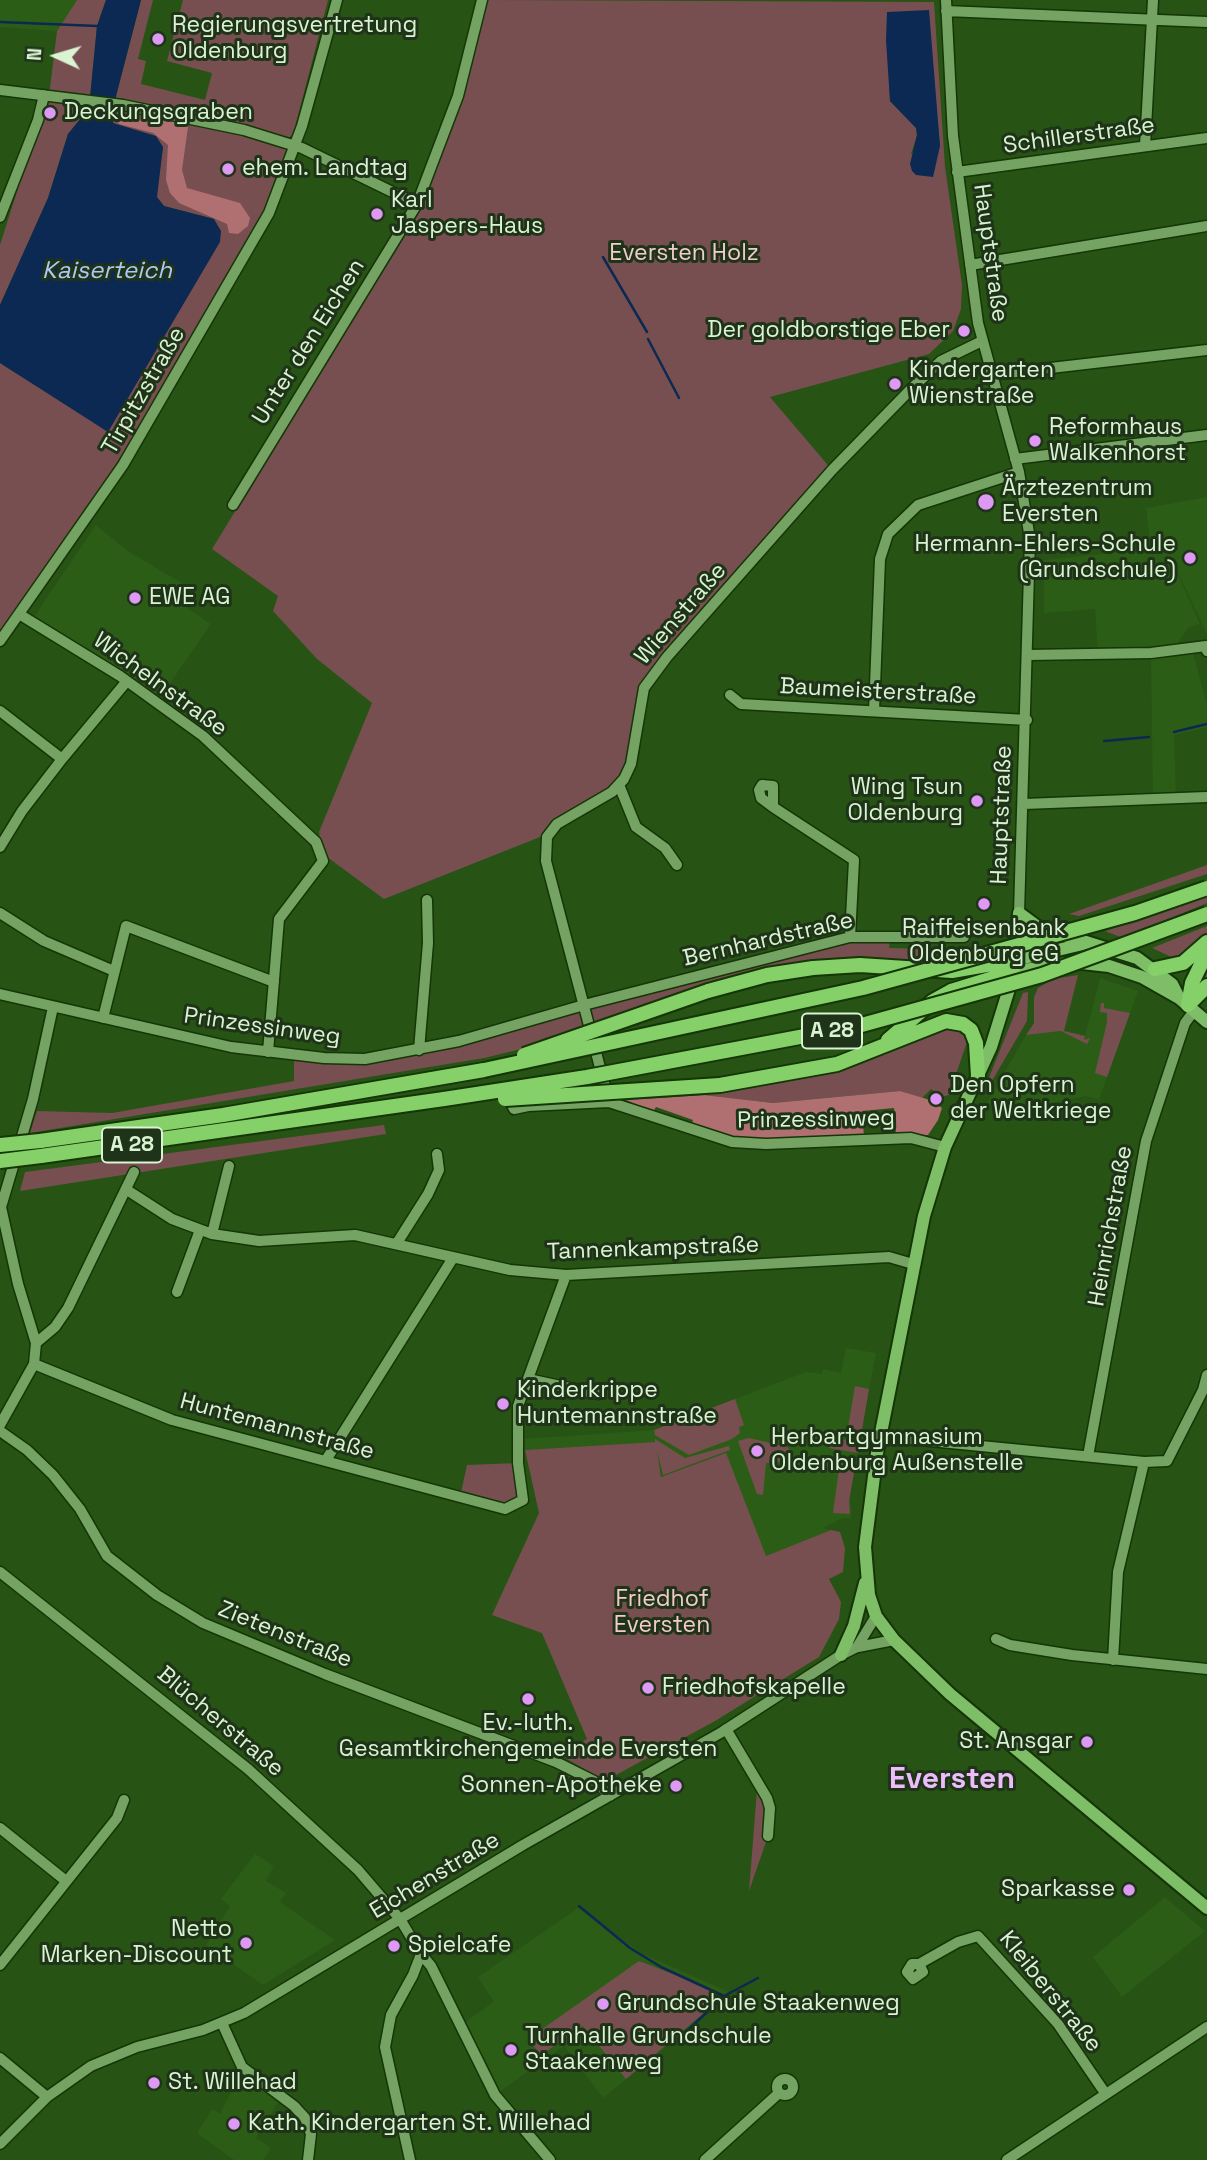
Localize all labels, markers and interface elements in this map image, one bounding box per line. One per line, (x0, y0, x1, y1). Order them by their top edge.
place label: Regierungsvertretung Oldenburg (172, 12, 417, 66)
north arrow (21, 21, 91, 91)
marker: Regierungsvertretung Oldenburg (150, 31, 166, 47)
text: N (22, 47, 47, 62)
place label: Deckungsgraben (64, 99, 253, 127)
marker: Deckungsgraben (42, 105, 58, 121)
street label: Schillerstraße (1001, 112, 1157, 160)
place label: ehem. Landtag (242, 155, 408, 183)
marker: ehem. Landtag (220, 161, 236, 177)
street label: Hauptstraße (967, 182, 1013, 324)
place label: Karl Jaspers-Haus (391, 187, 543, 241)
marker: Karl Jaspers-Haus (369, 206, 385, 222)
park label: Eversten Holz (609, 240, 759, 268)
street label: Unter den Eichen (247, 254, 371, 430)
water label: Kaiserteich (42, 257, 172, 285)
place label: Der goldborstige Eber (707, 317, 950, 345)
street label: Tirpitzstraße (96, 322, 192, 460)
marker: Der goldborstige Eber (956, 323, 972, 339)
place label: Kindergarten Wienstraße (909, 357, 1054, 411)
marker: Kindergarten Wienstraße (887, 376, 903, 392)
place label: Reformhaus Walkenhorst (1049, 414, 1186, 468)
marker: Reformhaus Walkenhorst (1027, 433, 1043, 449)
place label: Ärztezentrum Eversten (1002, 475, 1153, 529)
marker: Ärztezentrum Eversten (976, 492, 996, 512)
place label: Hermann-Ehlers-Schule (Grundschule) (915, 531, 1176, 585)
marker: Hermann-Ehlers-Schule (Grundschule) (1182, 550, 1198, 566)
street label: Wienstraße (629, 558, 733, 670)
place label: EWE AG (149, 584, 230, 612)
marker: EWE AG (127, 590, 143, 606)
street label: Wichelnstraße (88, 627, 232, 743)
street label: Baumeisterstraße (779, 673, 977, 711)
street label: Hauptstraße (986, 745, 1018, 885)
place label: Wing Tsun Oldenburg (848, 774, 963, 828)
marker: Wing Tsun Oldenburg (969, 793, 985, 809)
marker: Raiffeisenbank Oldenburg eG (976, 896, 992, 912)
street label: Bernhardstraße (680, 907, 856, 973)
place label: Raiffeisenbank Oldenburg eG (902, 915, 1066, 969)
street label: Prinzessinweg (182, 1002, 342, 1052)
road number: A 28 (802, 1014, 862, 1048)
place label: Den Opfern der Weltkriege (950, 1072, 1111, 1126)
marker: Den Opfern der Weltkriege (928, 1091, 944, 1107)
street label: Prinzessinweg (737, 1105, 895, 1135)
road number: A 28 (102, 1128, 162, 1162)
street label: Heinrichstraße (1083, 1144, 1139, 1308)
street label: Tannenkampstraße (546, 1231, 760, 1267)
place label: Kinderkrippe Huntemannstraße (517, 1377, 717, 1431)
street label: Huntemannstraße (177, 1388, 377, 1466)
marker: Kinderkrippe Huntemannstraße (495, 1396, 511, 1412)
place label: Herbartgymnasium Oldenburg Außenstelle (771, 1424, 1024, 1478)
marker: Herbartgymnasium Oldenburg Außenstelle (749, 1443, 765, 1459)
park label: Friedhof Eversten (614, 1586, 710, 1640)
street label: Zietenstraße (214, 1596, 356, 1674)
street label: Blücherstraße (151, 1661, 289, 1783)
place label: Friedhofskapelle (662, 1674, 846, 1702)
marker: Friedhofskapelle (640, 1680, 656, 1696)
marker: Ev.-luth. Gesamtkirchengemeinde Eversten (520, 1691, 536, 1707)
place label: Ev.-luth. Gesamtkirchengemeinde Eversten (339, 1710, 717, 1764)
place label: St. Ansgar (959, 1728, 1073, 1756)
marker: St. Ansgar (1079, 1734, 1095, 1750)
district label: Eversten (889, 1762, 1015, 1798)
place label: Sonnen-Apotheke (461, 1772, 662, 1800)
marker: Sonnen-Apotheke (668, 1778, 684, 1794)
street label: Eichenstraße (365, 1827, 505, 1925)
place label: Sparkasse (1001, 1876, 1115, 1904)
marker: Sparkasse (1121, 1882, 1137, 1898)
place label: Netto Marken-Discount (41, 1916, 232, 1970)
street label: Kleiberstraße (993, 1926, 1107, 2058)
place label: Spielcafe (408, 1932, 511, 1960)
marker: Netto Marken-Discount (238, 1935, 254, 1951)
marker: Spielcafe (386, 1938, 402, 1954)
place label: Grundschule Staakenweg (617, 1990, 900, 2018)
marker: Grundschule Staakenweg (595, 1996, 611, 2012)
place label: Turnhalle Grundschule Staakenweg (525, 2023, 772, 2077)
marker: Turnhalle Grundschule Staakenweg (503, 2042, 519, 2058)
place label: St. Willehad (168, 2069, 297, 2097)
marker: St. Willehad (146, 2075, 162, 2091)
place label: Kath. Kindergarten St. Willehad (248, 2110, 591, 2138)
marker: Kath. Kindergarten St. Willehad (226, 2116, 242, 2132)

